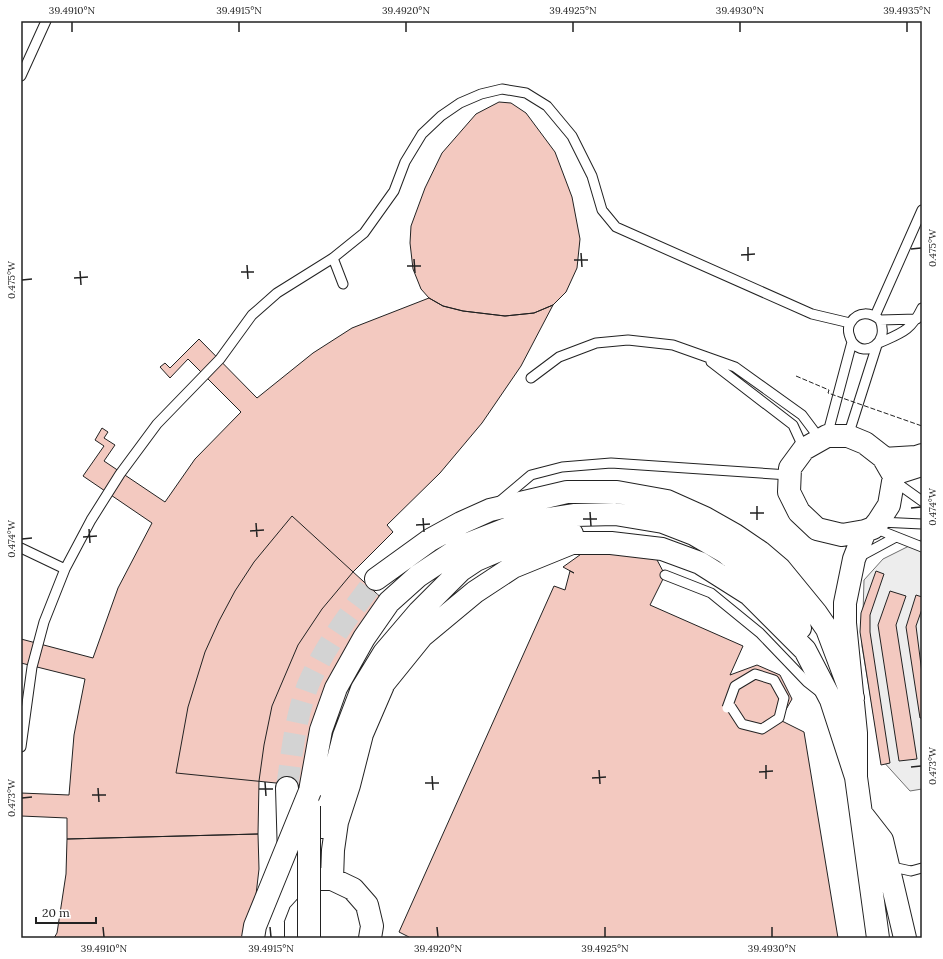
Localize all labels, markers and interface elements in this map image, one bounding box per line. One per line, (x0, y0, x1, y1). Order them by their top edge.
text: 39.4910°N (49, 4, 96, 17)
text: 39.4915°N (216, 4, 262, 17)
text: 39.4920°N (382, 4, 430, 17)
text: 39.4925°N (549, 4, 597, 17)
text: 39.4930°N (716, 4, 765, 17)
text: 39.4935°N (883, 4, 931, 17)
text: 0.475°W (926, 228, 939, 267)
text: 0.475°W (5, 260, 18, 299)
text: 0.474°W (926, 487, 939, 526)
text: 0.474°W (5, 519, 18, 558)
text: 0.473°W (926, 746, 939, 785)
text: 0.473°W (5, 778, 18, 817)
scale bar (36, 899, 96, 925)
text: 20 m (42, 905, 70, 920)
text: 39.4910°N (81, 942, 128, 955)
text: 39.4915°N (248, 942, 294, 955)
text: 39.4920°N (414, 942, 462, 955)
text: 39.4925°N (581, 942, 629, 955)
text: 39.4930°N (748, 942, 797, 955)

